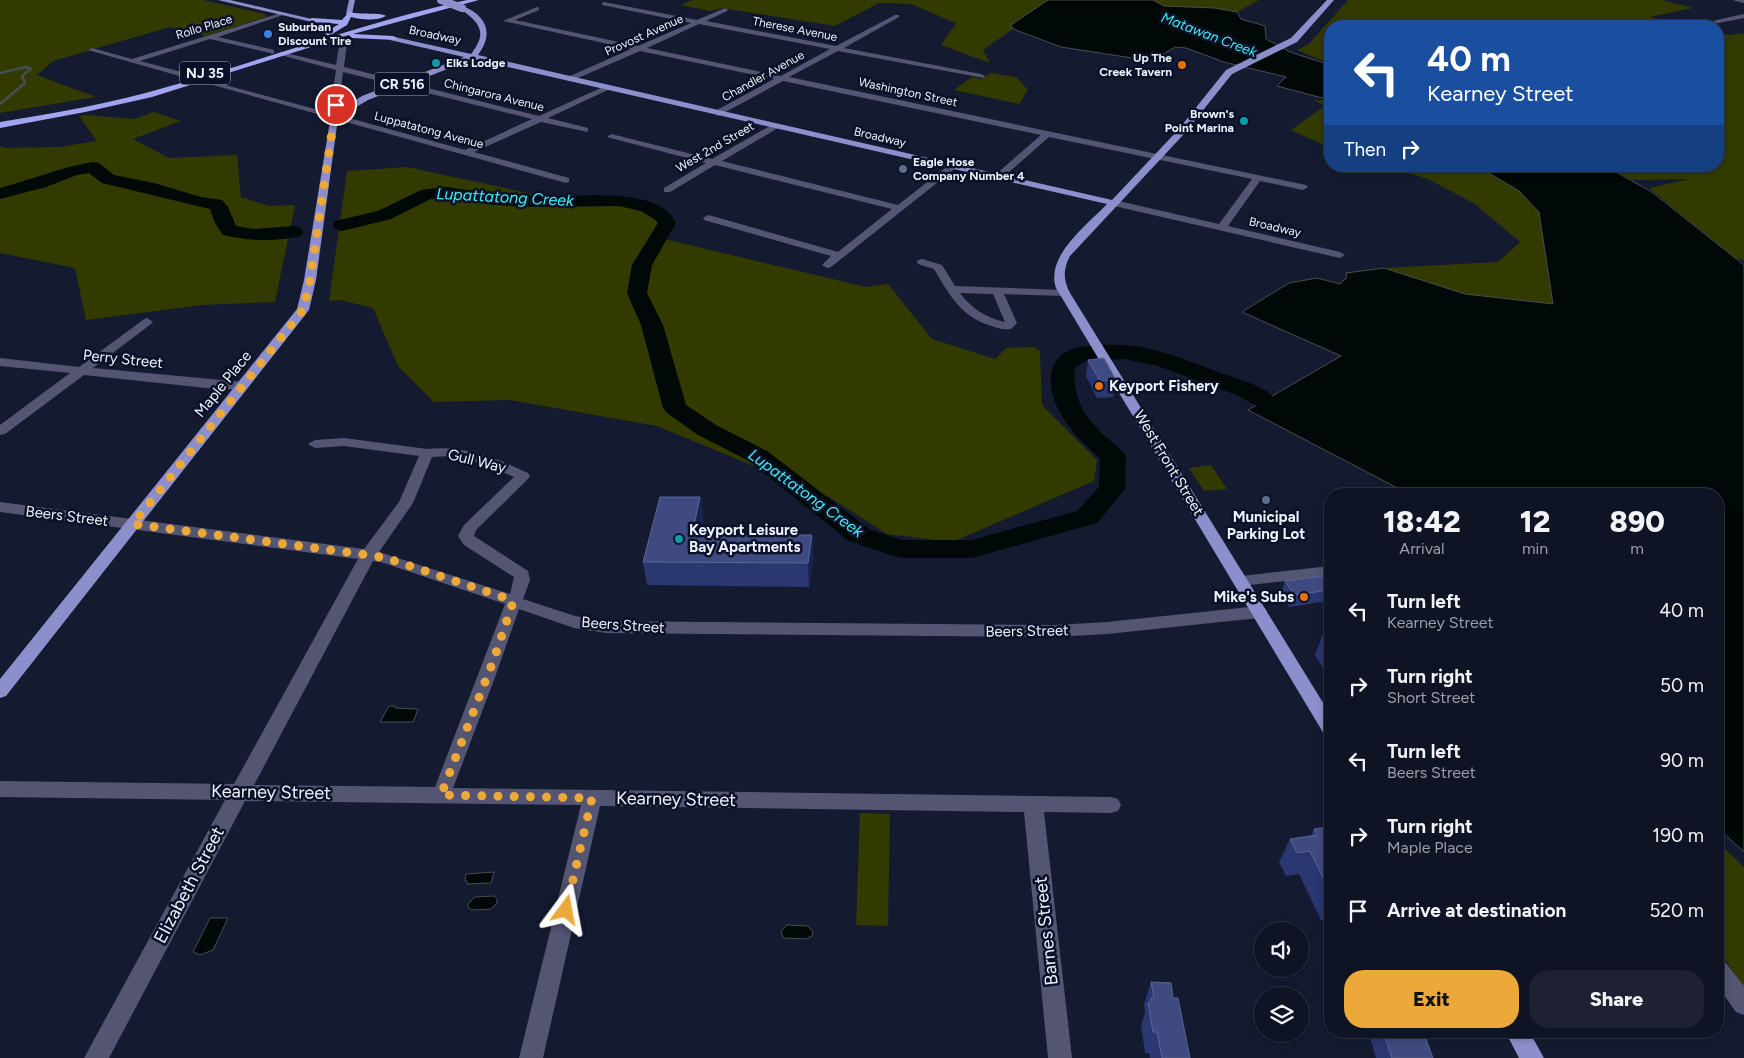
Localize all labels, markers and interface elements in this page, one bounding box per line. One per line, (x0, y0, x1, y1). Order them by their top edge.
water label: Matawan Creek (1159, 9, 1260, 61)
street label: Provost Avenue (603, 11, 686, 59)
street label: Rollo Place (174, 12, 234, 42)
street label: Therese Avenue (751, 14, 839, 44)
place label: Suburban Discount Tire (278, 20, 352, 48)
street label: Broadway (408, 23, 463, 48)
marker: Suburban Discount Tire (262, 28, 274, 40)
text: 40 m (1427, 38, 1511, 80)
icon: left (1344, 40, 1409, 105)
street label: Chandler Avenue (719, 47, 807, 104)
place label: Up The Creek Tavern (1099, 51, 1172, 79)
place label: Elks Lodge (446, 56, 506, 70)
marker: Elks Lodge (430, 57, 442, 69)
marker: Up The Creek Tavern (1176, 59, 1188, 71)
road number: NJ 35 (180, 62, 230, 84)
road number: CR 516 (374, 72, 430, 96)
street label: Washington Street (857, 75, 959, 109)
street label: Chingarora Avenue (442, 76, 546, 114)
text: Kearney Street (1427, 80, 1574, 107)
pin (315, 84, 357, 126)
icon: arrive (322, 91, 350, 119)
place label: Brown's Point Marina (1165, 107, 1234, 135)
street label: Luppatatong Avenue (373, 109, 486, 151)
marker: Brown's Point Marina (1238, 115, 1250, 127)
street label: West 2nd Street (674, 119, 757, 175)
street label: Broadway (853, 124, 908, 150)
icon: right (1396, 135, 1424, 163)
text: Then (1344, 138, 1386, 161)
place label: Eagle Hose Company Number 4 (913, 155, 1025, 183)
marker: Eagle Hose Company Number 4 (897, 163, 909, 175)
water label: Lupattatong Creek (436, 184, 576, 210)
street label: Broadway (1248, 214, 1303, 240)
street label: Perry Street (82, 346, 164, 372)
street label: Maple Place (191, 347, 255, 421)
place label: Keyport Fishery (1109, 377, 1219, 395)
marker: Keyport Fishery (1093, 380, 1105, 392)
street label: West Front Street (1130, 407, 1208, 519)
street label: Gull Way (446, 445, 508, 477)
water label: Lupattatong Creek (745, 445, 868, 542)
marker: Municipal Parking Lot (1260, 494, 1272, 506)
street label: Beers Street (25, 502, 110, 530)
text: 18:42 (1383, 503, 1461, 540)
text: 12 (1520, 503, 1550, 540)
text: 890 (1609, 503, 1665, 540)
place label: Municipal Parking Lot (1227, 508, 1305, 543)
place label: Keyport Leisure Bay Apartments (689, 521, 801, 556)
marker: Keyport Leisure Bay Apartments (673, 533, 685, 545)
text: Arrival (1399, 539, 1445, 558)
text: min (1522, 539, 1548, 558)
text: m (1630, 539, 1644, 558)
place label: Mike's Subs (1213, 588, 1294, 606)
text: Turn left (1387, 590, 1461, 613)
marker: Mike's Subs (1298, 591, 1310, 603)
icon: left (1344, 597, 1372, 625)
text: 40 m (1659, 599, 1704, 622)
street label: Beers Street (581, 613, 666, 637)
text: Kearney Street (1387, 613, 1494, 632)
street label: Beers Street (985, 621, 1069, 641)
text: Turn right (1387, 665, 1473, 688)
icon: right (1344, 672, 1372, 700)
text: 50 m (1660, 674, 1704, 697)
text: Short Street (1387, 688, 1475, 707)
text: Turn left (1387, 740, 1461, 763)
icon: left (1344, 747, 1372, 775)
text: 90 m (1660, 749, 1704, 772)
text: Beers Street (1387, 763, 1476, 782)
street label: Kearney Street (211, 780, 331, 804)
street label: Kearney Street (616, 787, 736, 811)
text: Turn right (1387, 815, 1473, 838)
icon: right (1344, 822, 1372, 850)
street label: Elizabeth Street (149, 823, 229, 947)
text: 190 m (1652, 824, 1704, 847)
text: Maple Place (1387, 838, 1473, 857)
street label: Barnes Street (1029, 875, 1063, 987)
position arrow (539, 883, 591, 935)
icon: arrive (1344, 897, 1372, 925)
text: Arrive at destination (1387, 899, 1566, 922)
text: 520 m (1649, 899, 1704, 922)
map controls (1254, 922, 1309, 1042)
button: sound (1254, 922, 1309, 977)
button: Exit (1344, 970, 1519, 1028)
button: Share (1529, 970, 1704, 1028)
button: layers (1254, 987, 1309, 1042)

